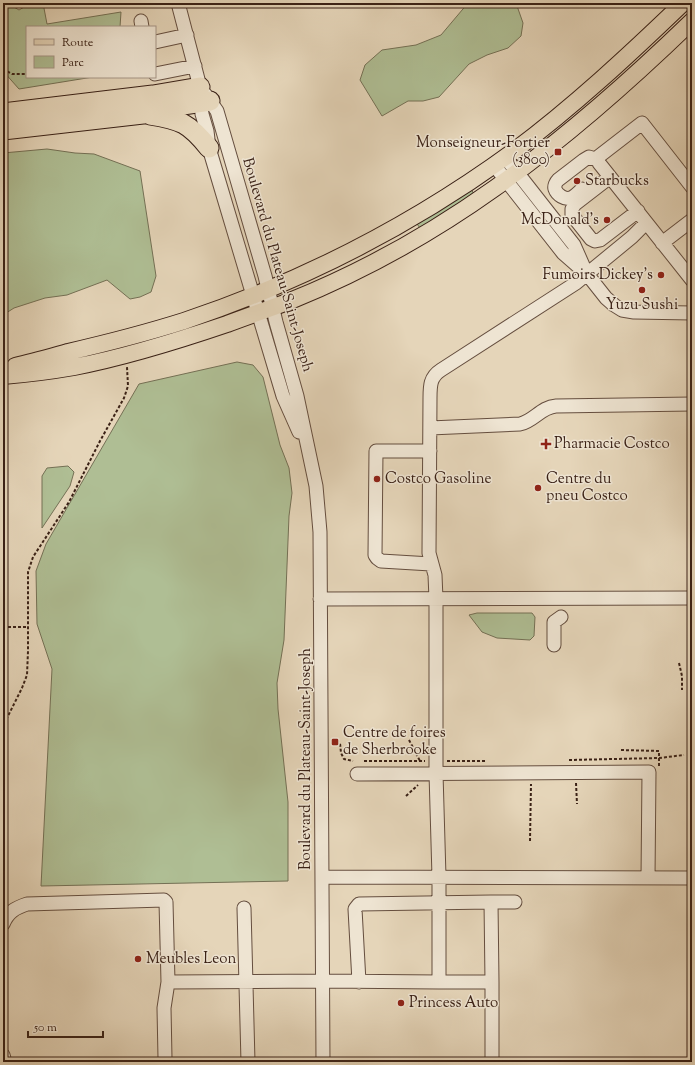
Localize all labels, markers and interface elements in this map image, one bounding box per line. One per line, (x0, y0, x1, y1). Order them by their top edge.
legend (26, 26, 156, 78)
text: Route (62, 34, 94, 52)
text: Parc (62, 54, 84, 72)
place label: Monseigneur-Fortier (3800) (416, 133, 550, 171)
marker: Monseigneur-Fortier (3800) (553, 147, 563, 157)
street label: Boulevard du Plateau-Saint-Joseph (236, 155, 318, 375)
place label: Starbucks (585, 171, 649, 192)
marker: Starbucks (572, 176, 582, 186)
place label: McDonald's (521, 210, 599, 231)
marker: McDonald's (602, 215, 612, 225)
place label: Fumoirs Dickey's (543, 265, 653, 286)
marker: Fumoirs Dickey's (656, 270, 666, 280)
marker: Yuzu Sushi (637, 285, 647, 295)
place label: Yuzu Sushi (606, 295, 678, 316)
place label: Pharmacie Costco (554, 434, 670, 455)
marker: Pharmacie Costco (541, 439, 551, 449)
place label: Costco Gasoline (385, 469, 491, 490)
place label: Centre du pneu Costco (546, 469, 628, 507)
marker: Costco Gasoline (372, 474, 382, 484)
marker: Centre du pneu Costco (533, 483, 543, 493)
street label: Boulevard du Plateau-Saint-Joseph (296, 648, 317, 870)
place label: Centre de foires de Sherbrooke (343, 723, 446, 761)
marker: Centre de foires de Sherbrooke (330, 737, 340, 747)
place label: Meubles Leon (146, 949, 237, 970)
marker: Meubles Leon (133, 954, 143, 964)
place label: Princess Auto (409, 993, 498, 1014)
marker: Princess Auto (396, 998, 406, 1008)
scale bar (28, 1013, 103, 1039)
text: 50 m (33, 1019, 57, 1037)

